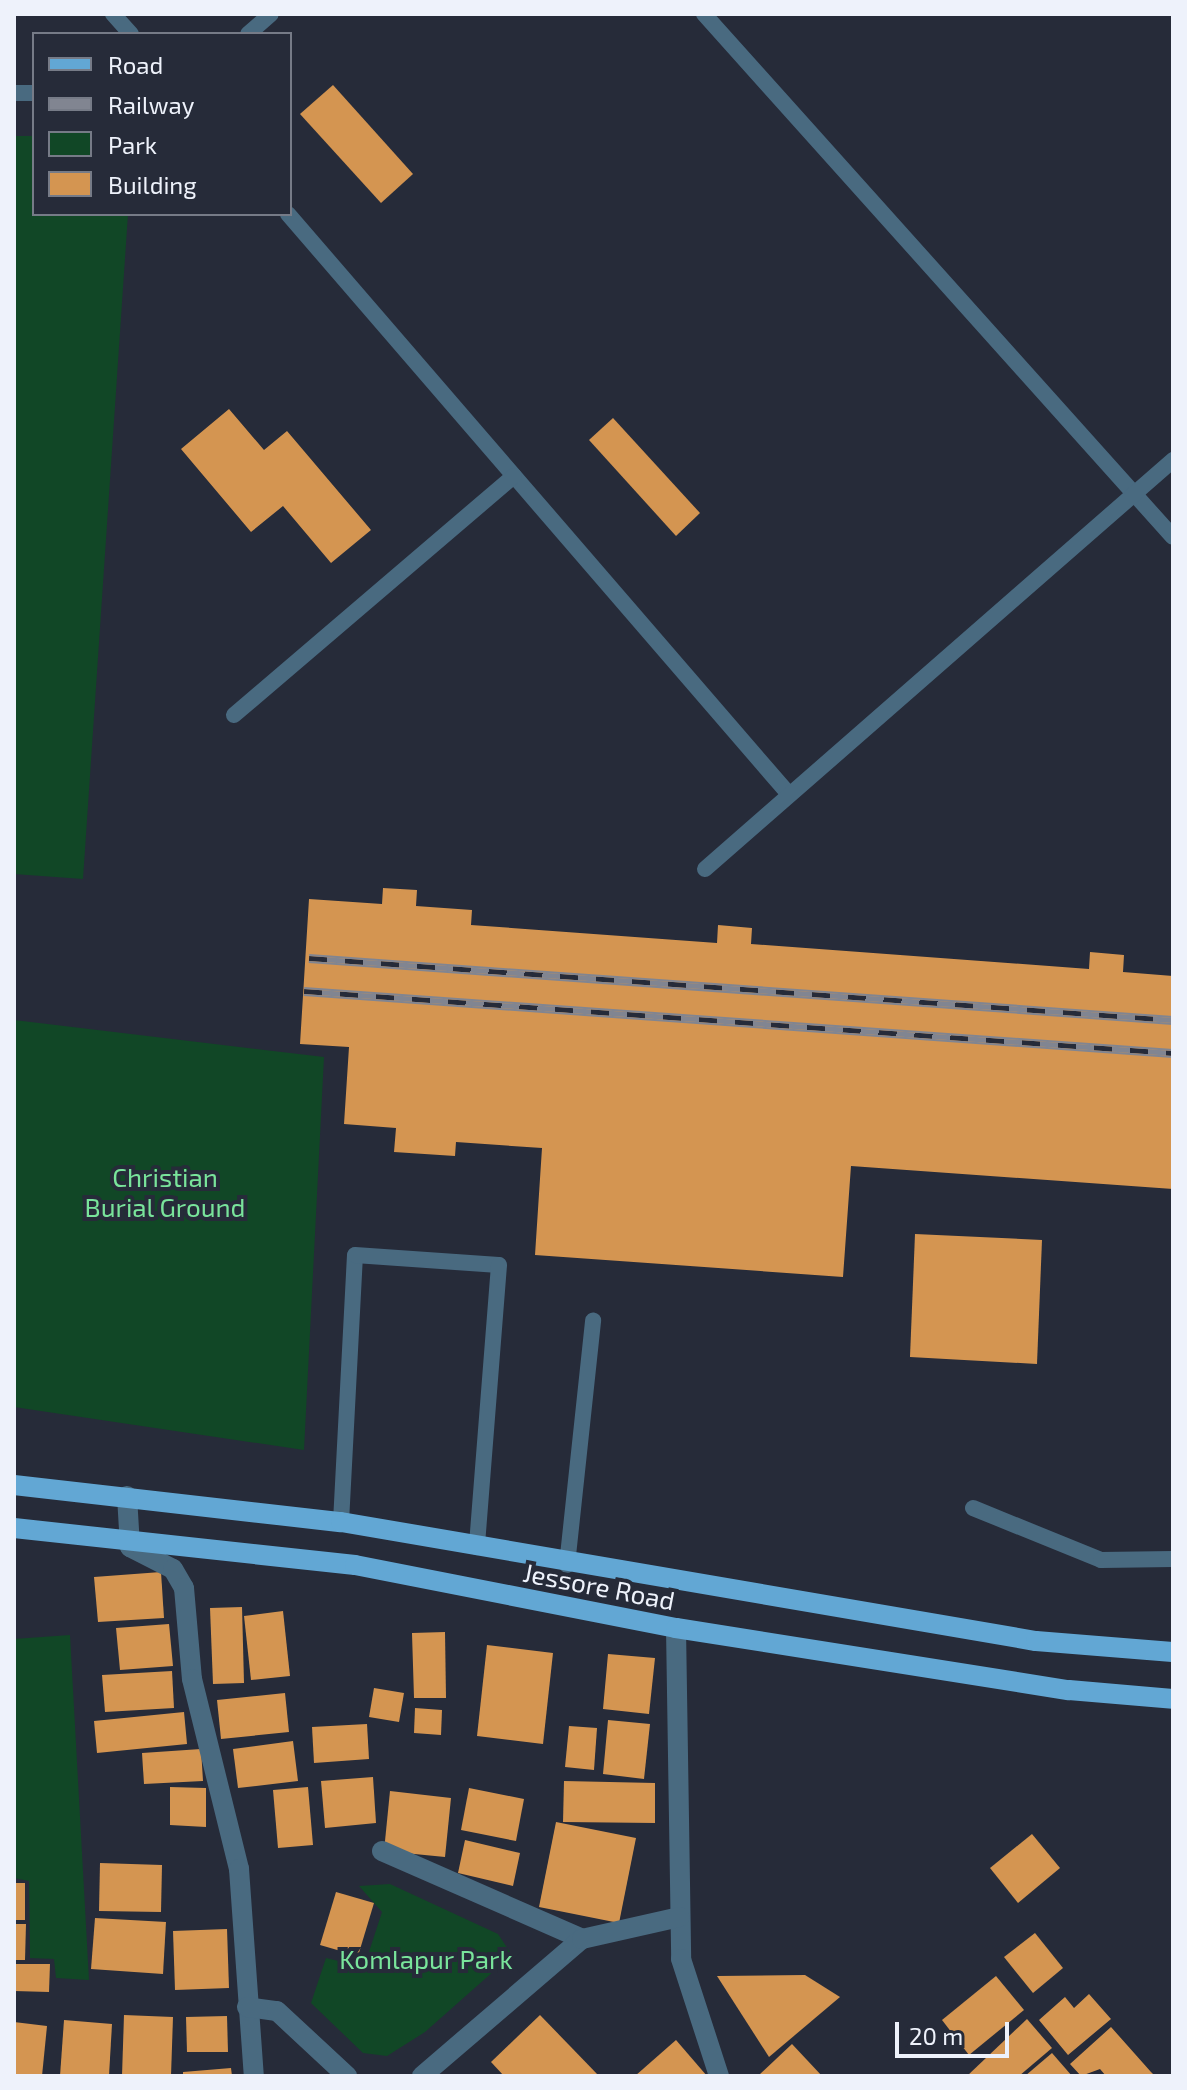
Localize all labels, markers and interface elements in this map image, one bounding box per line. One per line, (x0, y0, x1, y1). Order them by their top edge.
legend (32, 32, 292, 216)
text: Road (108, 50, 163, 79)
text: Railway (108, 90, 194, 119)
text: Park (108, 130, 157, 159)
text: Building (108, 170, 197, 199)
park label: Christian Burial Ground (84, 1161, 246, 1222)
street label: Jessore Road (521, 1556, 677, 1616)
park label: Komlapur Park (339, 1943, 513, 1975)
scale bar (899, 2006, 1013, 2056)
text: 20 m (909, 2021, 963, 2050)

